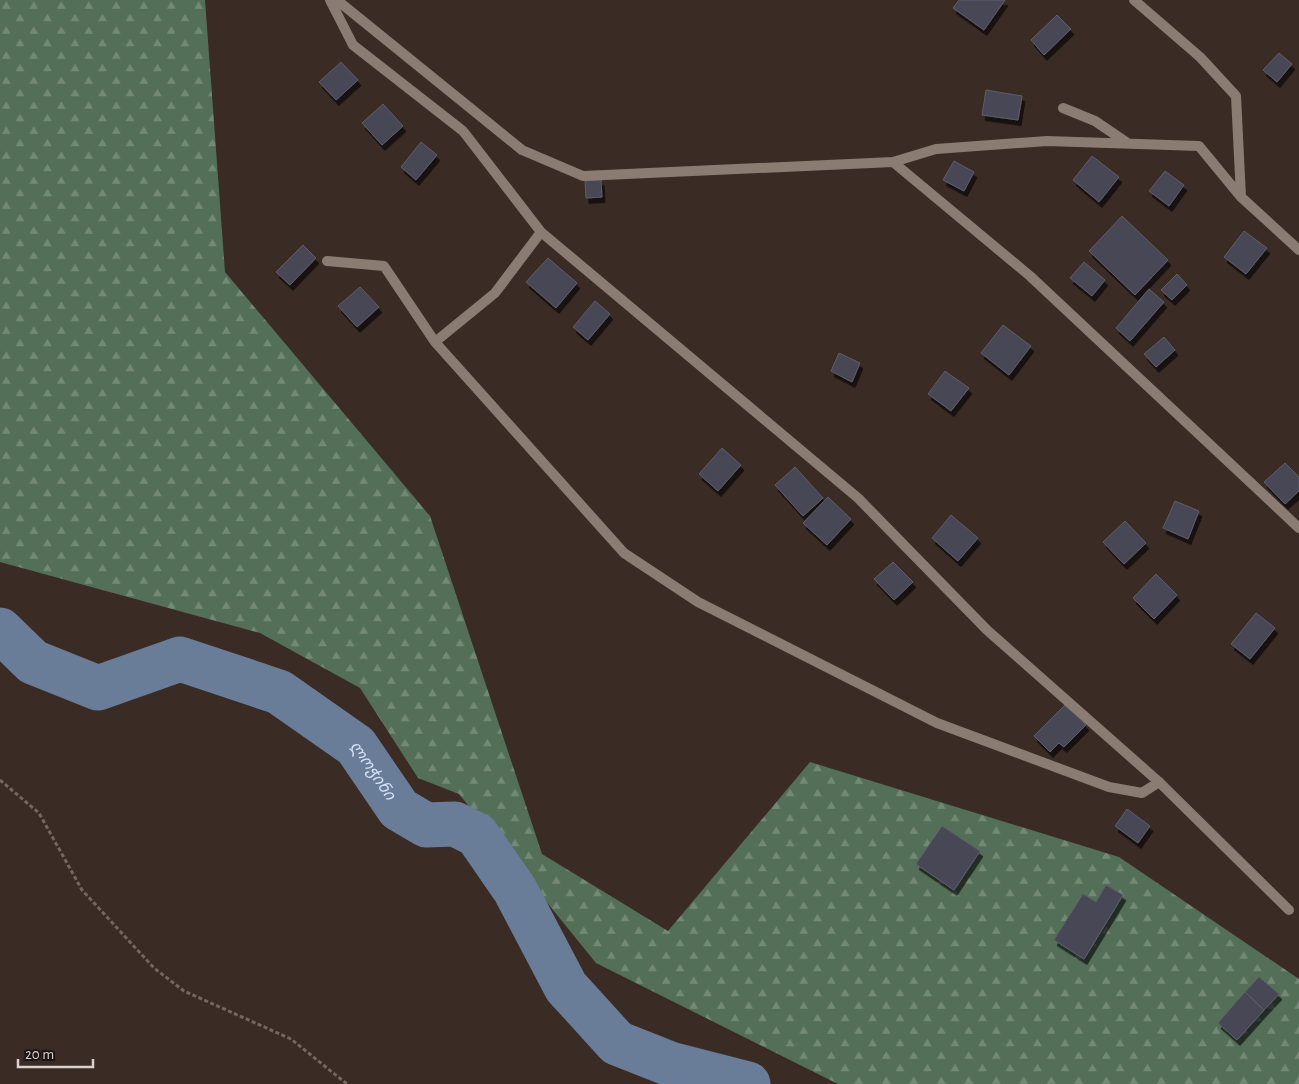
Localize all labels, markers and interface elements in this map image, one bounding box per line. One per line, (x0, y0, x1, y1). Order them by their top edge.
water label: ლოჭინი (346, 738, 399, 804)
scale bar (18, 1036, 92, 1068)
text: 20 m (25, 1047, 54, 1062)

